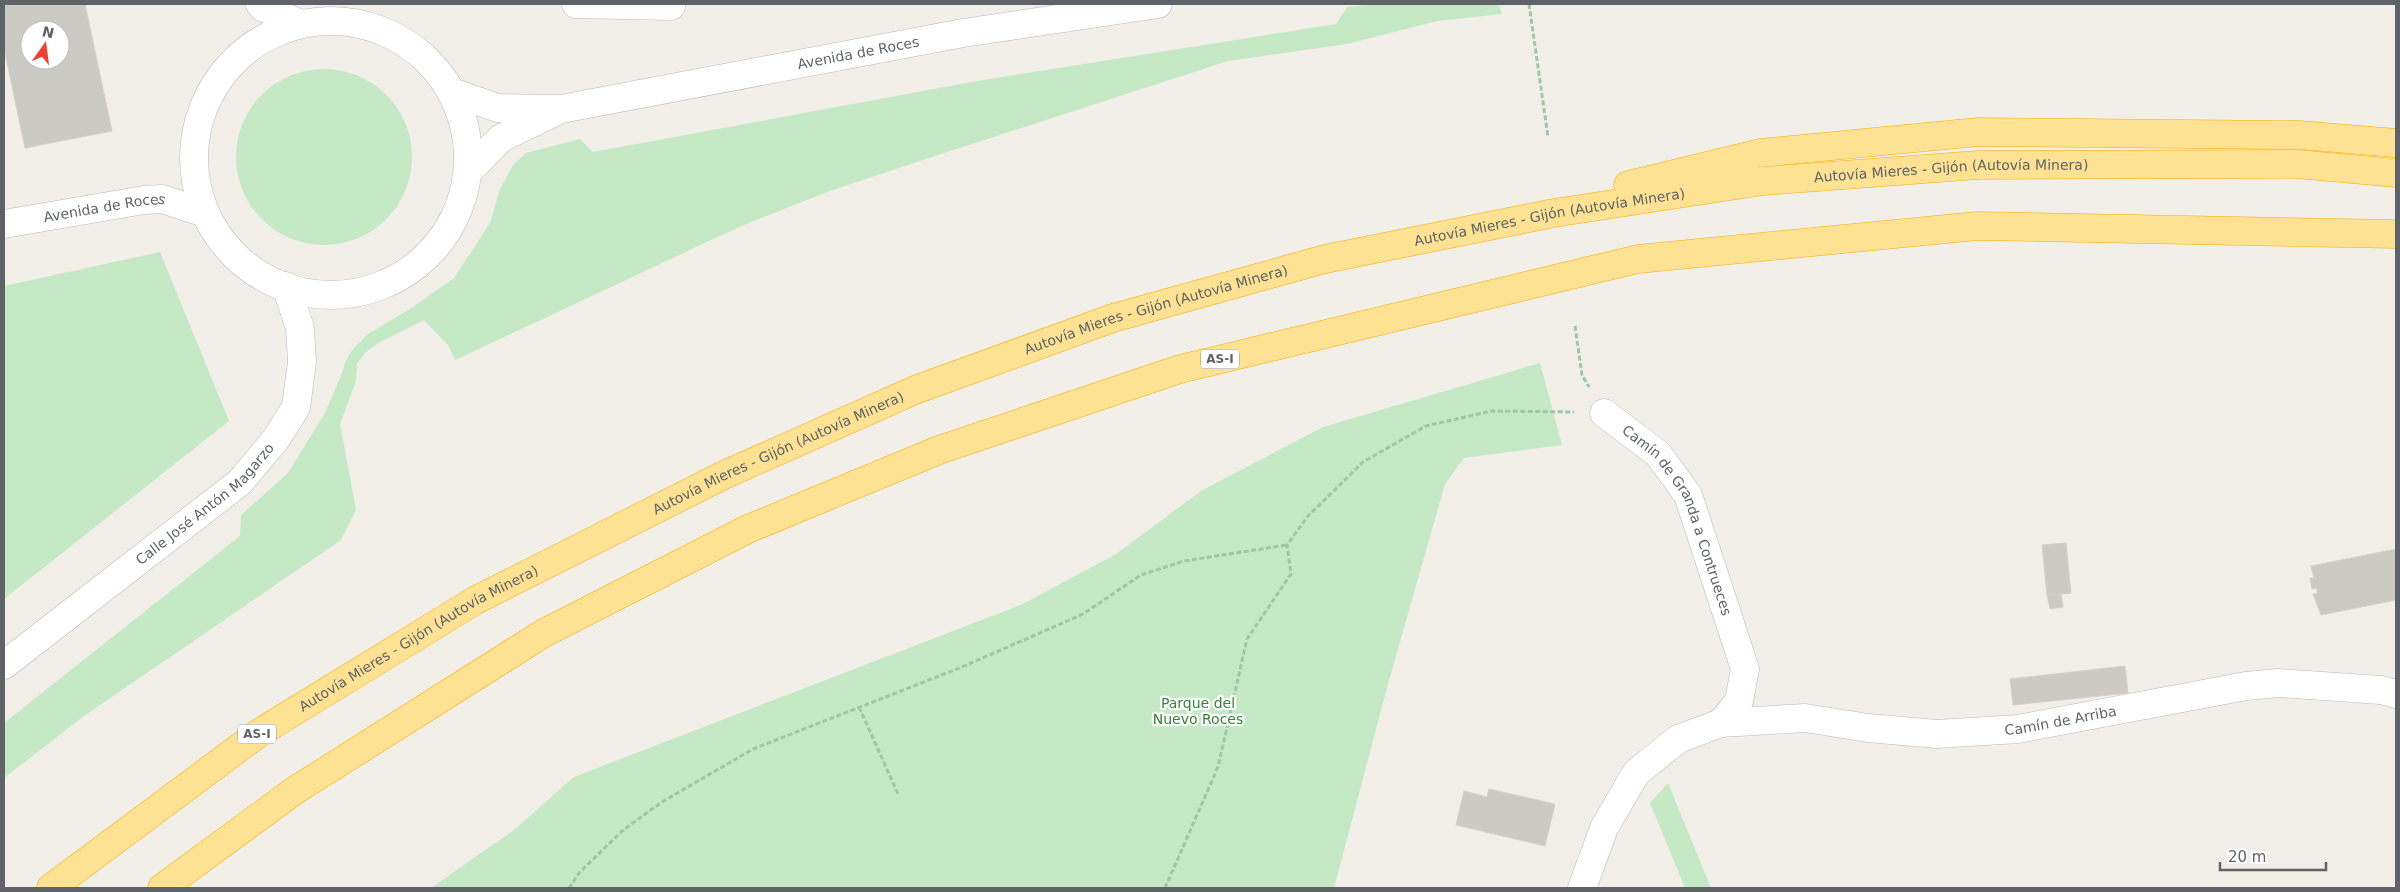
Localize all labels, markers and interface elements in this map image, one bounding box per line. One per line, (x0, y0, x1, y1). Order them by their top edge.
north arrow (20, 20, 70, 70)
text: N (41, 23, 56, 42)
street label: Avenida de Roces (796, 33, 920, 72)
street label: Autovía Mieres - Gijón (Autovía Minera) (1813, 157, 2088, 185)
street label: Autovía Mieres - Gijón (Autovía Minera) (1413, 185, 1686, 249)
street label: Avenida de Roces (42, 190, 168, 225)
street label: Autovía Mieres - Gijón (Autovía Minera) (1022, 262, 1290, 358)
road number: AS-I (1201, 349, 1239, 368)
street label: Autovía Mieres - Gijón (Autovía Minera) (650, 388, 906, 518)
street label: Camín de Granda a Contrueces (1619, 422, 1735, 618)
street label: Calle José Antón Magarzo (133, 440, 277, 568)
street label: Autovía Mieres - Gijón (Autovía Minera) (296, 562, 541, 715)
park label: Parque del Nuevo Roces (1153, 695, 1243, 727)
street label: Camín de Arriba (2004, 703, 2118, 738)
road number: AS-I (238, 724, 276, 744)
scale bar (2220, 840, 2326, 872)
text: 20 m (2228, 848, 2266, 866)

